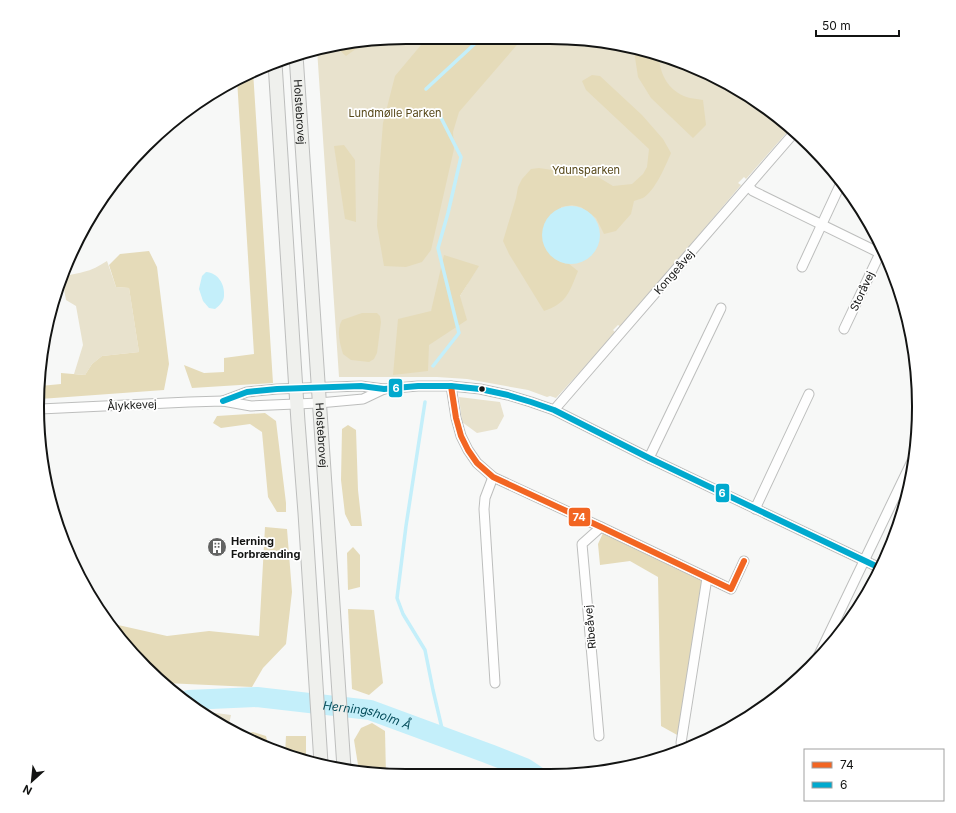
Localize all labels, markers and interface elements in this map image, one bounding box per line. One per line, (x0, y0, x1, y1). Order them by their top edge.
scale bar (816, 12, 899, 38)
text: 50 m (822, 18, 851, 33)
street label: Holstebrovej (291, 79, 309, 145)
park label: Lundmølle Parken (348, 106, 442, 120)
park label: Ydunsparken (552, 163, 620, 177)
street label: Kongeåvej (651, 247, 697, 297)
street label: Storåvej (847, 269, 877, 313)
line badge: 6 (388, 378, 403, 398)
text: 6 (392, 381, 400, 395)
unlabelled marker (477, 384, 487, 394)
street label: Ålykkevej (107, 397, 157, 413)
street label: Holstebrovej (312, 402, 331, 468)
line badge: 6 (715, 483, 730, 503)
text: 6 (718, 486, 726, 500)
line badge: 74 (568, 507, 591, 527)
text: 74 (572, 510, 586, 524)
place label: Herning Forbrænding (231, 534, 300, 561)
building icon: Herning Forbrænding (206, 536, 228, 558)
street label: Ribeåvej (581, 604, 599, 650)
water label: Herningsholm Å (322, 697, 413, 732)
legend (804, 749, 944, 801)
text: 74 (840, 757, 854, 772)
north arrow (12, 761, 52, 801)
text: 6 (840, 777, 847, 792)
text: N (21, 782, 34, 798)

